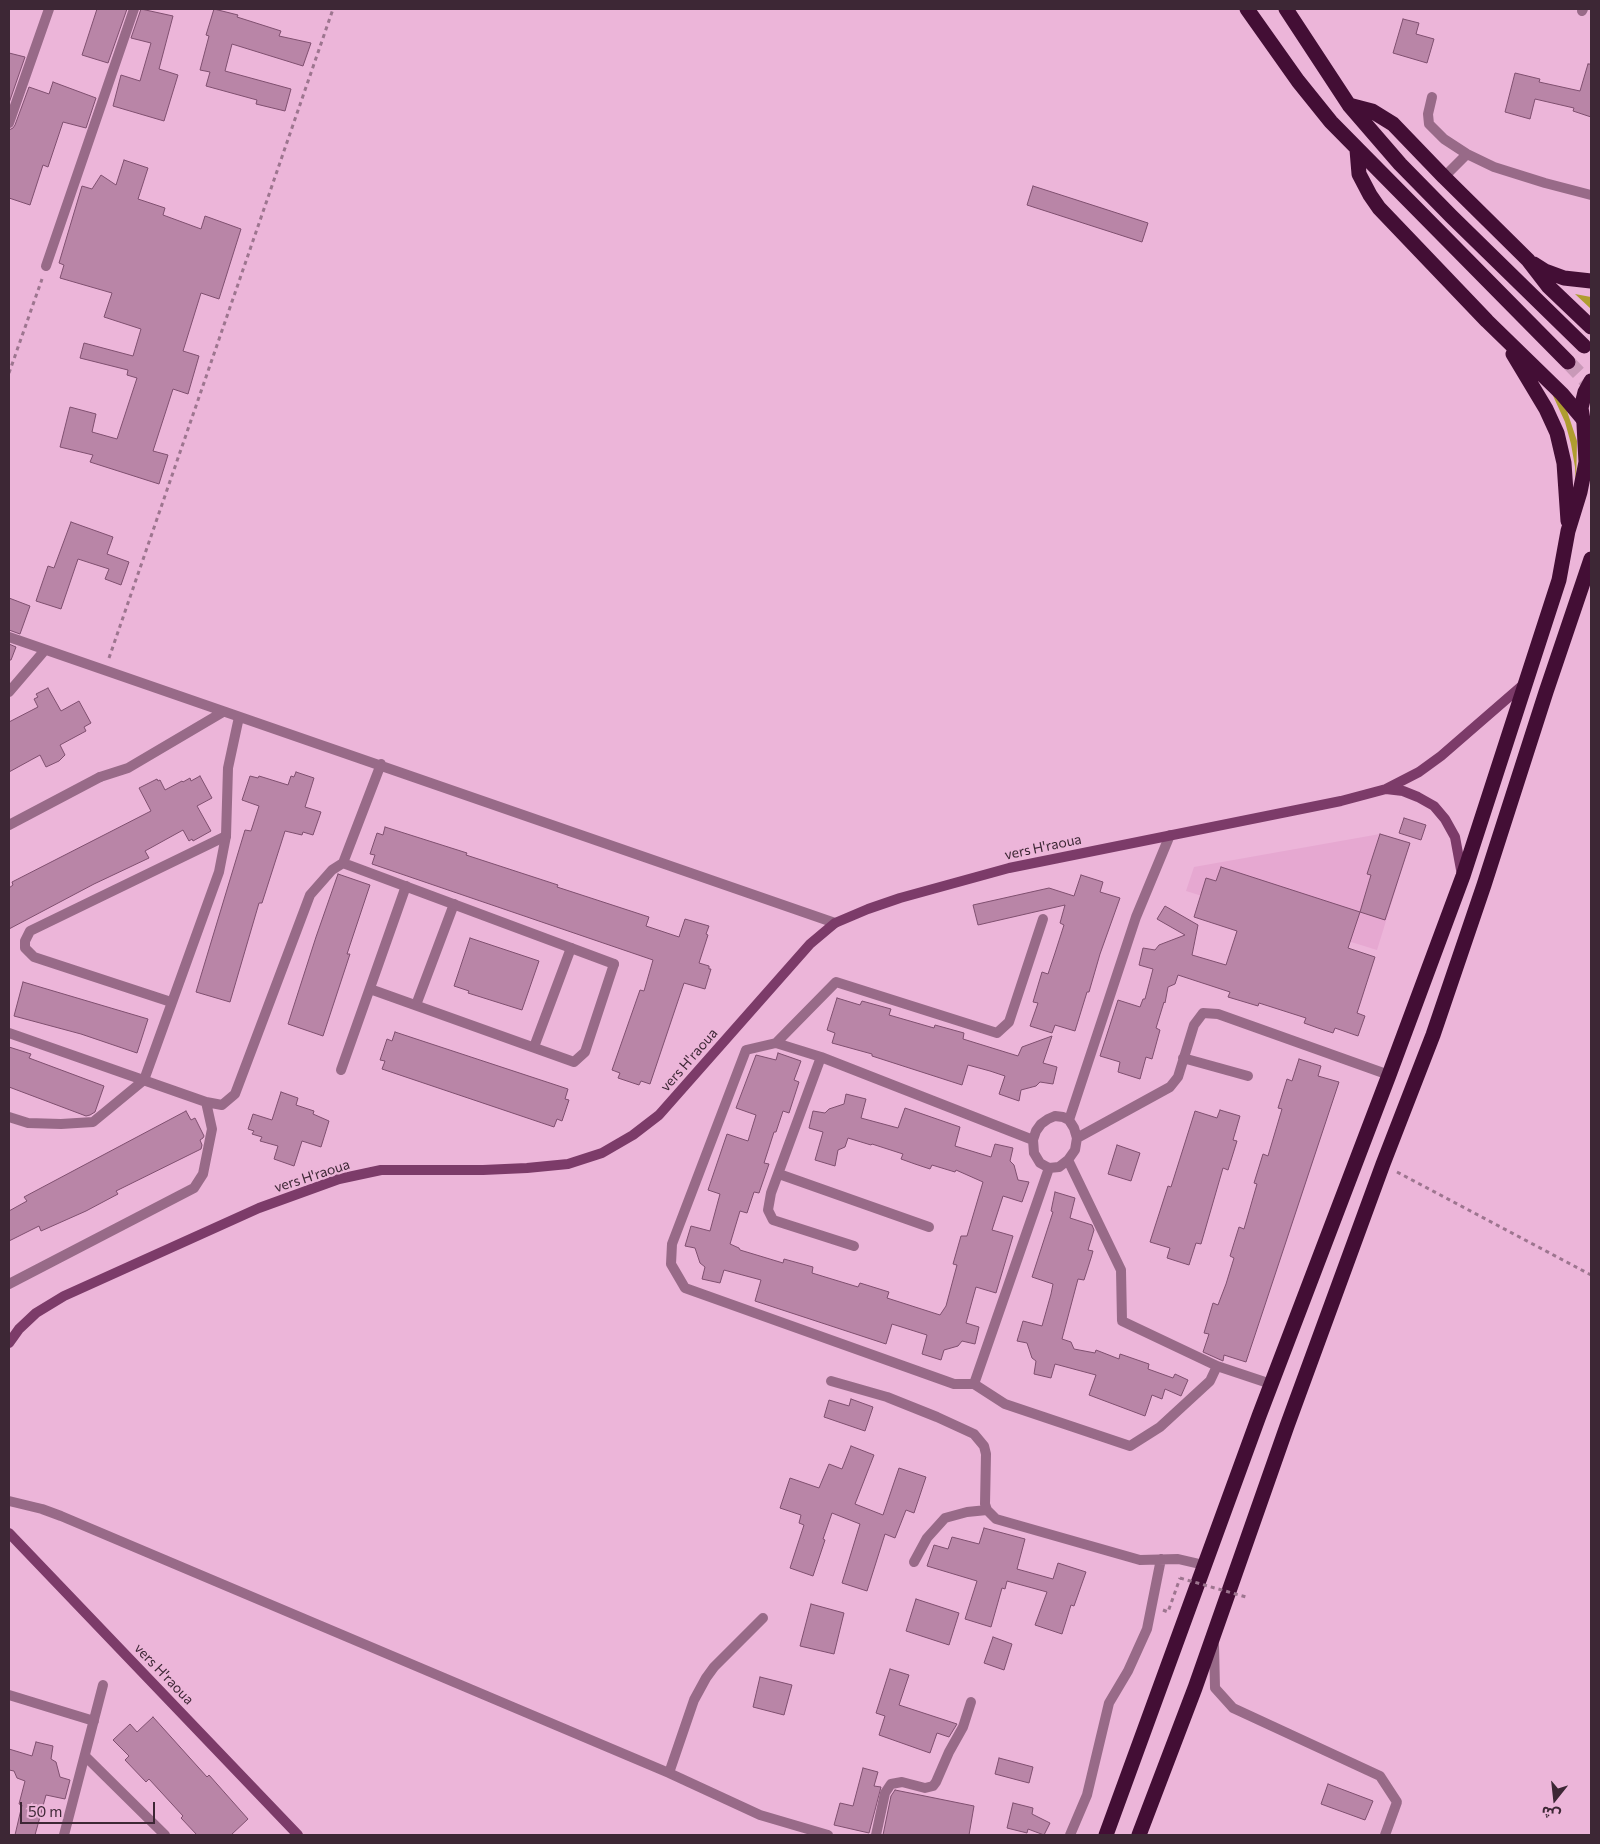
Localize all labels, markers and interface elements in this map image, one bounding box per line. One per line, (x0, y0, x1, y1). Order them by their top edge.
street label: vers H'raoua (1003, 831, 1083, 863)
street label: vers H'raoua (657, 1025, 721, 1095)
street label: vers H'raoua (272, 1156, 352, 1196)
street label: vers H'raoua (131, 1640, 197, 1708)
north arrow (1530, 1774, 1580, 1824)
scale bar (22, 1792, 158, 1824)
text: 50 m (28, 1802, 62, 1820)
text: ش (1539, 1803, 1562, 1825)

